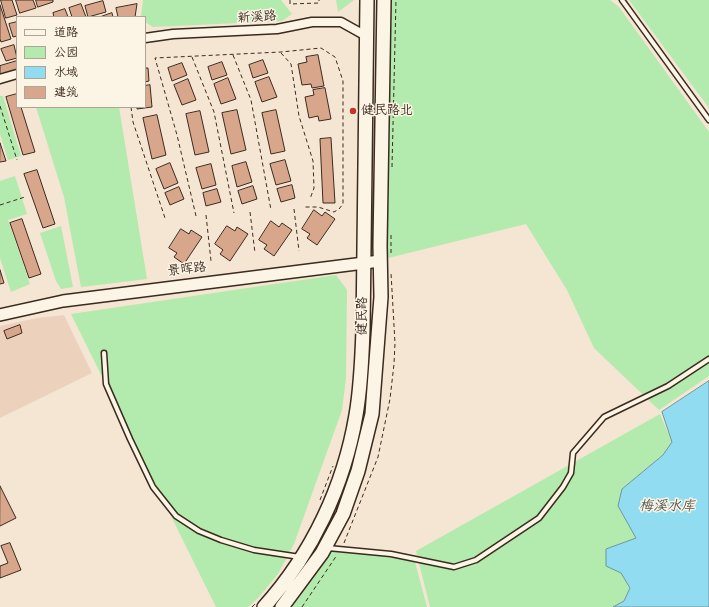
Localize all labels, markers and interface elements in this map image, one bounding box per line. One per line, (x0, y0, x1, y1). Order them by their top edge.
street label: 新溪路 (237, 9, 277, 27)
legend (16, 16, 146, 108)
text: 道路 (54, 25, 78, 41)
text: 公园 (54, 45, 78, 61)
text: 水域 (54, 65, 78, 81)
text: 建筑 (54, 85, 78, 101)
place label: 健民路北 (361, 103, 413, 119)
marker: 健民路北 (348, 106, 358, 116)
street label: 景晖路 (167, 260, 207, 280)
street label: 健民路 (355, 297, 371, 335)
water label: 梅溪水库 (639, 499, 695, 515)

